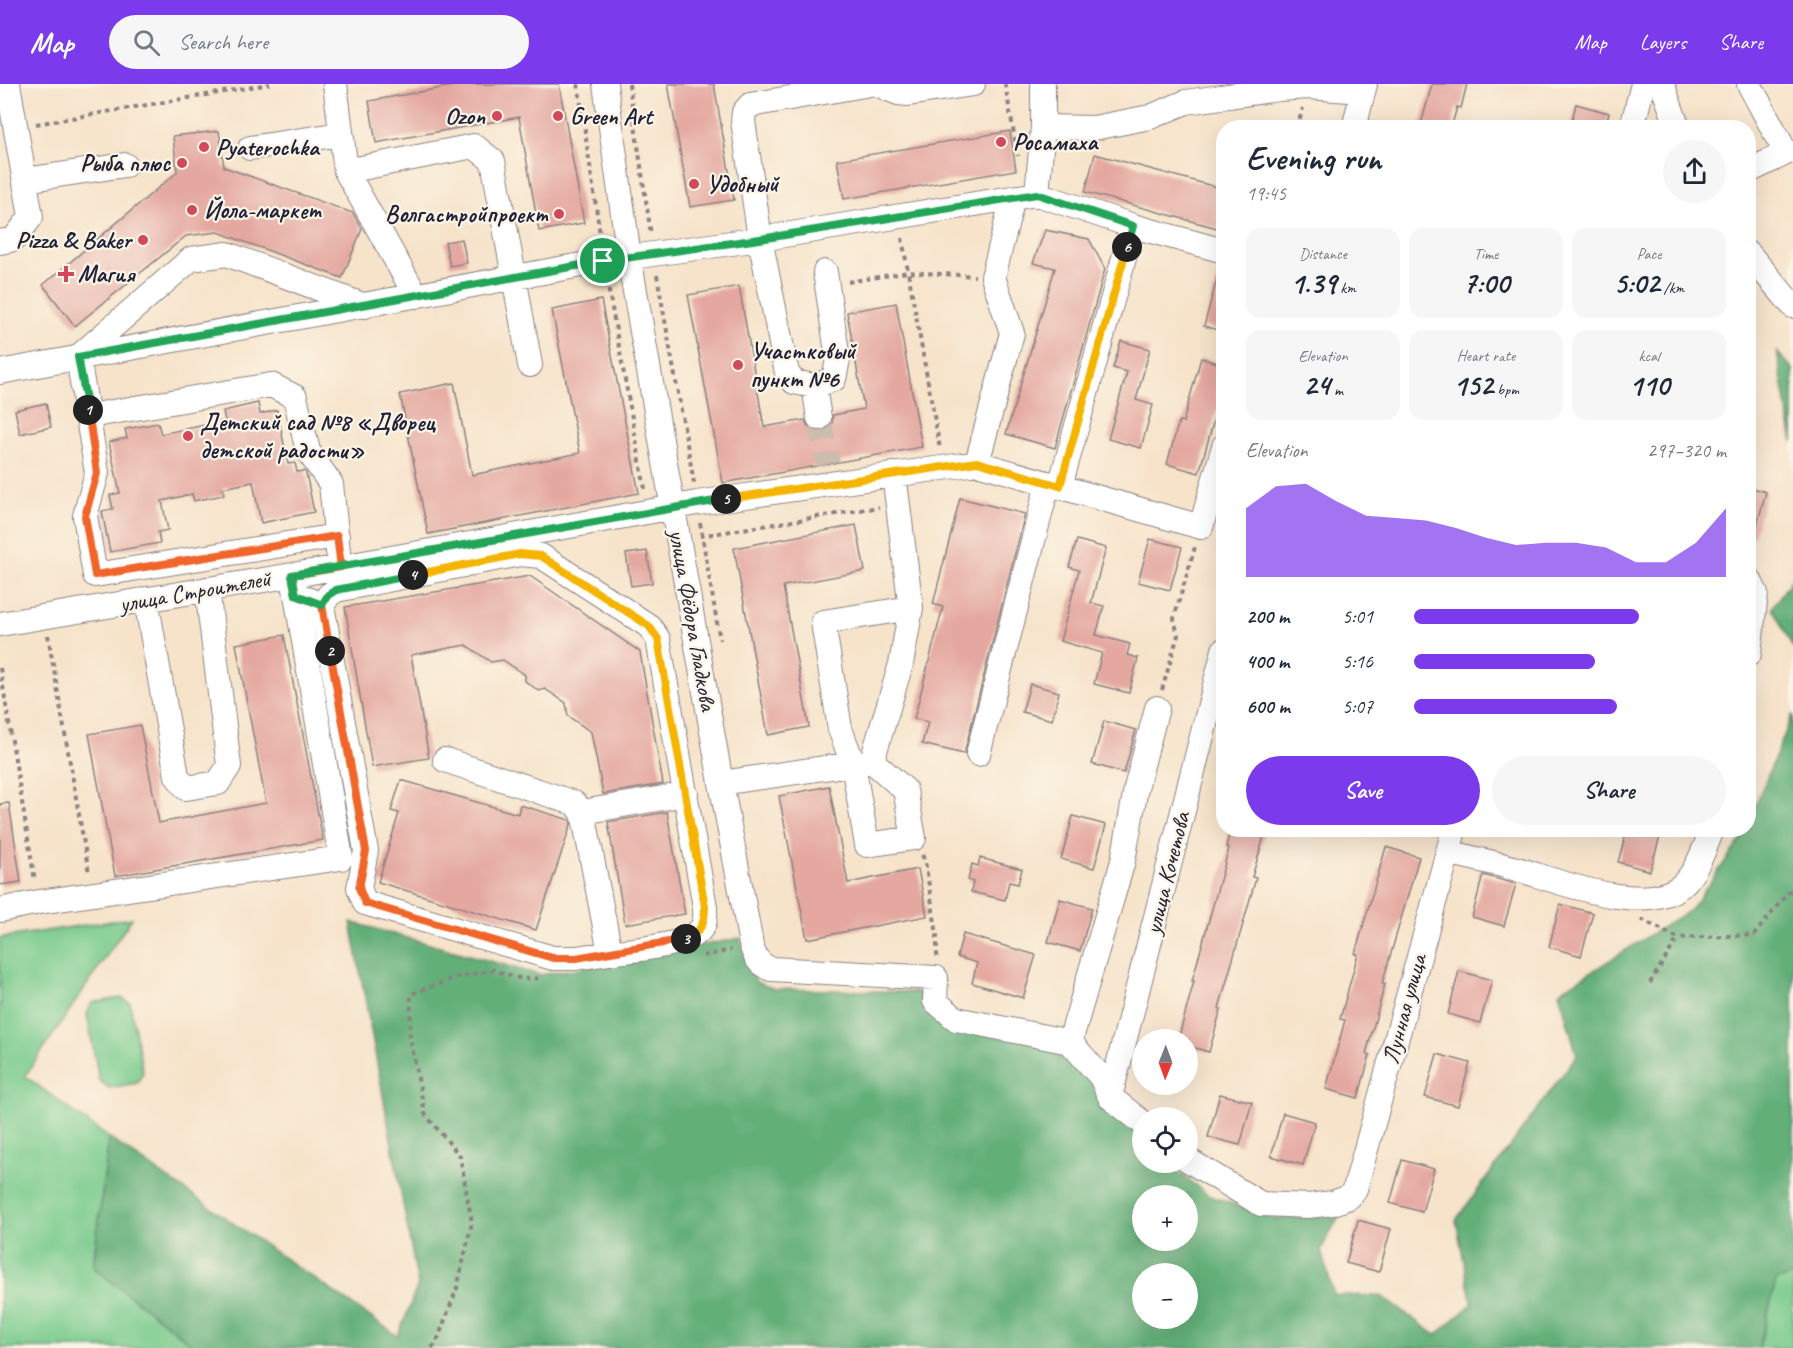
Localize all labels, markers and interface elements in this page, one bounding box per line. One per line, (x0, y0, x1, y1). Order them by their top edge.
search box (109, 15, 529, 69)
text: Map (30, 25, 73, 60)
icon: search (130, 26, 163, 59)
text: Search here (178, 28, 268, 56)
text: Map (1574, 29, 1607, 55)
text: Layers (1640, 29, 1686, 55)
text: Share (1719, 29, 1763, 55)
place label: Ozon (445, 101, 486, 131)
place label: Green Art (570, 101, 655, 131)
marker: Ozon (490, 109, 504, 123)
marker: Green Art (551, 109, 565, 123)
place label: Росамаха (1013, 127, 1099, 157)
place label: Pyaterochka (216, 132, 321, 162)
marker: Росамаха (994, 135, 1008, 149)
text: Evening run (1246, 137, 1381, 179)
marker: Pyaterochka (197, 140, 211, 154)
button: share (1663, 140, 1726, 203)
place label: Рыба плюс (80, 148, 171, 178)
marker: Рыба плюс (175, 156, 189, 170)
place label: Удобный (706, 169, 780, 199)
marker: Удобный (687, 177, 701, 191)
text: 19:45 (1246, 181, 1286, 206)
place label: Йола-маркет (204, 195, 322, 225)
place label: Волгастройпроект (385, 199, 549, 229)
marker: Йола-маркет (185, 203, 199, 217)
marker: Волгастройпроект (552, 207, 566, 221)
place label: Pizza & Baker (16, 225, 133, 255)
pin: 6 (1112, 232, 1142, 262)
marker: Pizza & Baker (136, 233, 150, 247)
pin (577, 235, 628, 286)
text: 6 (1123, 237, 1131, 257)
icon: arrive (586, 244, 619, 277)
text: Distance (1299, 244, 1347, 264)
text: Time (1474, 244, 1498, 264)
text: Pace (1637, 244, 1661, 264)
place label: Магия (78, 259, 136, 289)
text: 1.39 (1290, 264, 1336, 302)
text: 7:00 (1463, 264, 1509, 302)
text: 5:02 (1614, 264, 1660, 302)
marker: Магия (59, 267, 73, 281)
text: km (1336, 278, 1356, 298)
text: /km (1660, 278, 1684, 298)
place label: Участковый пункт №6 (750, 336, 857, 394)
text: Elevation (1298, 346, 1348, 366)
text: Heart rate (1457, 346, 1515, 366)
text: kcal (1638, 346, 1660, 366)
marker: Участковый пункт №6 (731, 358, 745, 372)
text: 24 (1303, 366, 1330, 404)
text: 152 (1453, 366, 1493, 404)
text: 110 (1629, 366, 1669, 404)
text: m (1330, 380, 1343, 400)
text: bpm (1493, 380, 1519, 400)
pin: 1 (73, 395, 103, 425)
text: 1 (84, 400, 92, 420)
place label: Детский сад №8 «Дворец детской радости» (200, 407, 436, 465)
marker: Детский сад №8 «Дворец детской радости» (181, 429, 195, 443)
text: Elevation (1246, 438, 1308, 463)
text: 297–320 m (1647, 438, 1726, 463)
pin: 5 (711, 484, 741, 514)
text: 5 (723, 489, 729, 509)
street label: улица Фёдора Гладкова (662, 525, 724, 714)
pin: 4 (398, 560, 428, 590)
street label: улица Строителей (115, 563, 275, 619)
text: 4 (409, 565, 417, 585)
text: 200 m (1246, 604, 1289, 629)
text: 5:01 (1342, 604, 1373, 629)
pin: 2 (315, 636, 345, 666)
text: 2 (326, 641, 334, 661)
text: 400 m (1246, 649, 1289, 674)
text: 5:16 (1342, 649, 1373, 674)
text: 600 m (1246, 694, 1290, 719)
text: 5:07 (1342, 694, 1373, 719)
button: Save (1246, 756, 1480, 825)
button: Share (1492, 756, 1726, 825)
street label: улица Кочетова (1137, 807, 1197, 939)
pin: 3 (671, 924, 701, 954)
text: 3 (682, 929, 690, 949)
street label: Лунная улица (1375, 949, 1434, 1067)
north arrow (1132, 1029, 1198, 1095)
map controls (1132, 1029, 1198, 1329)
button: locate (1132, 1107, 1198, 1173)
button: + (1132, 1185, 1198, 1251)
button: − (1132, 1263, 1198, 1329)

